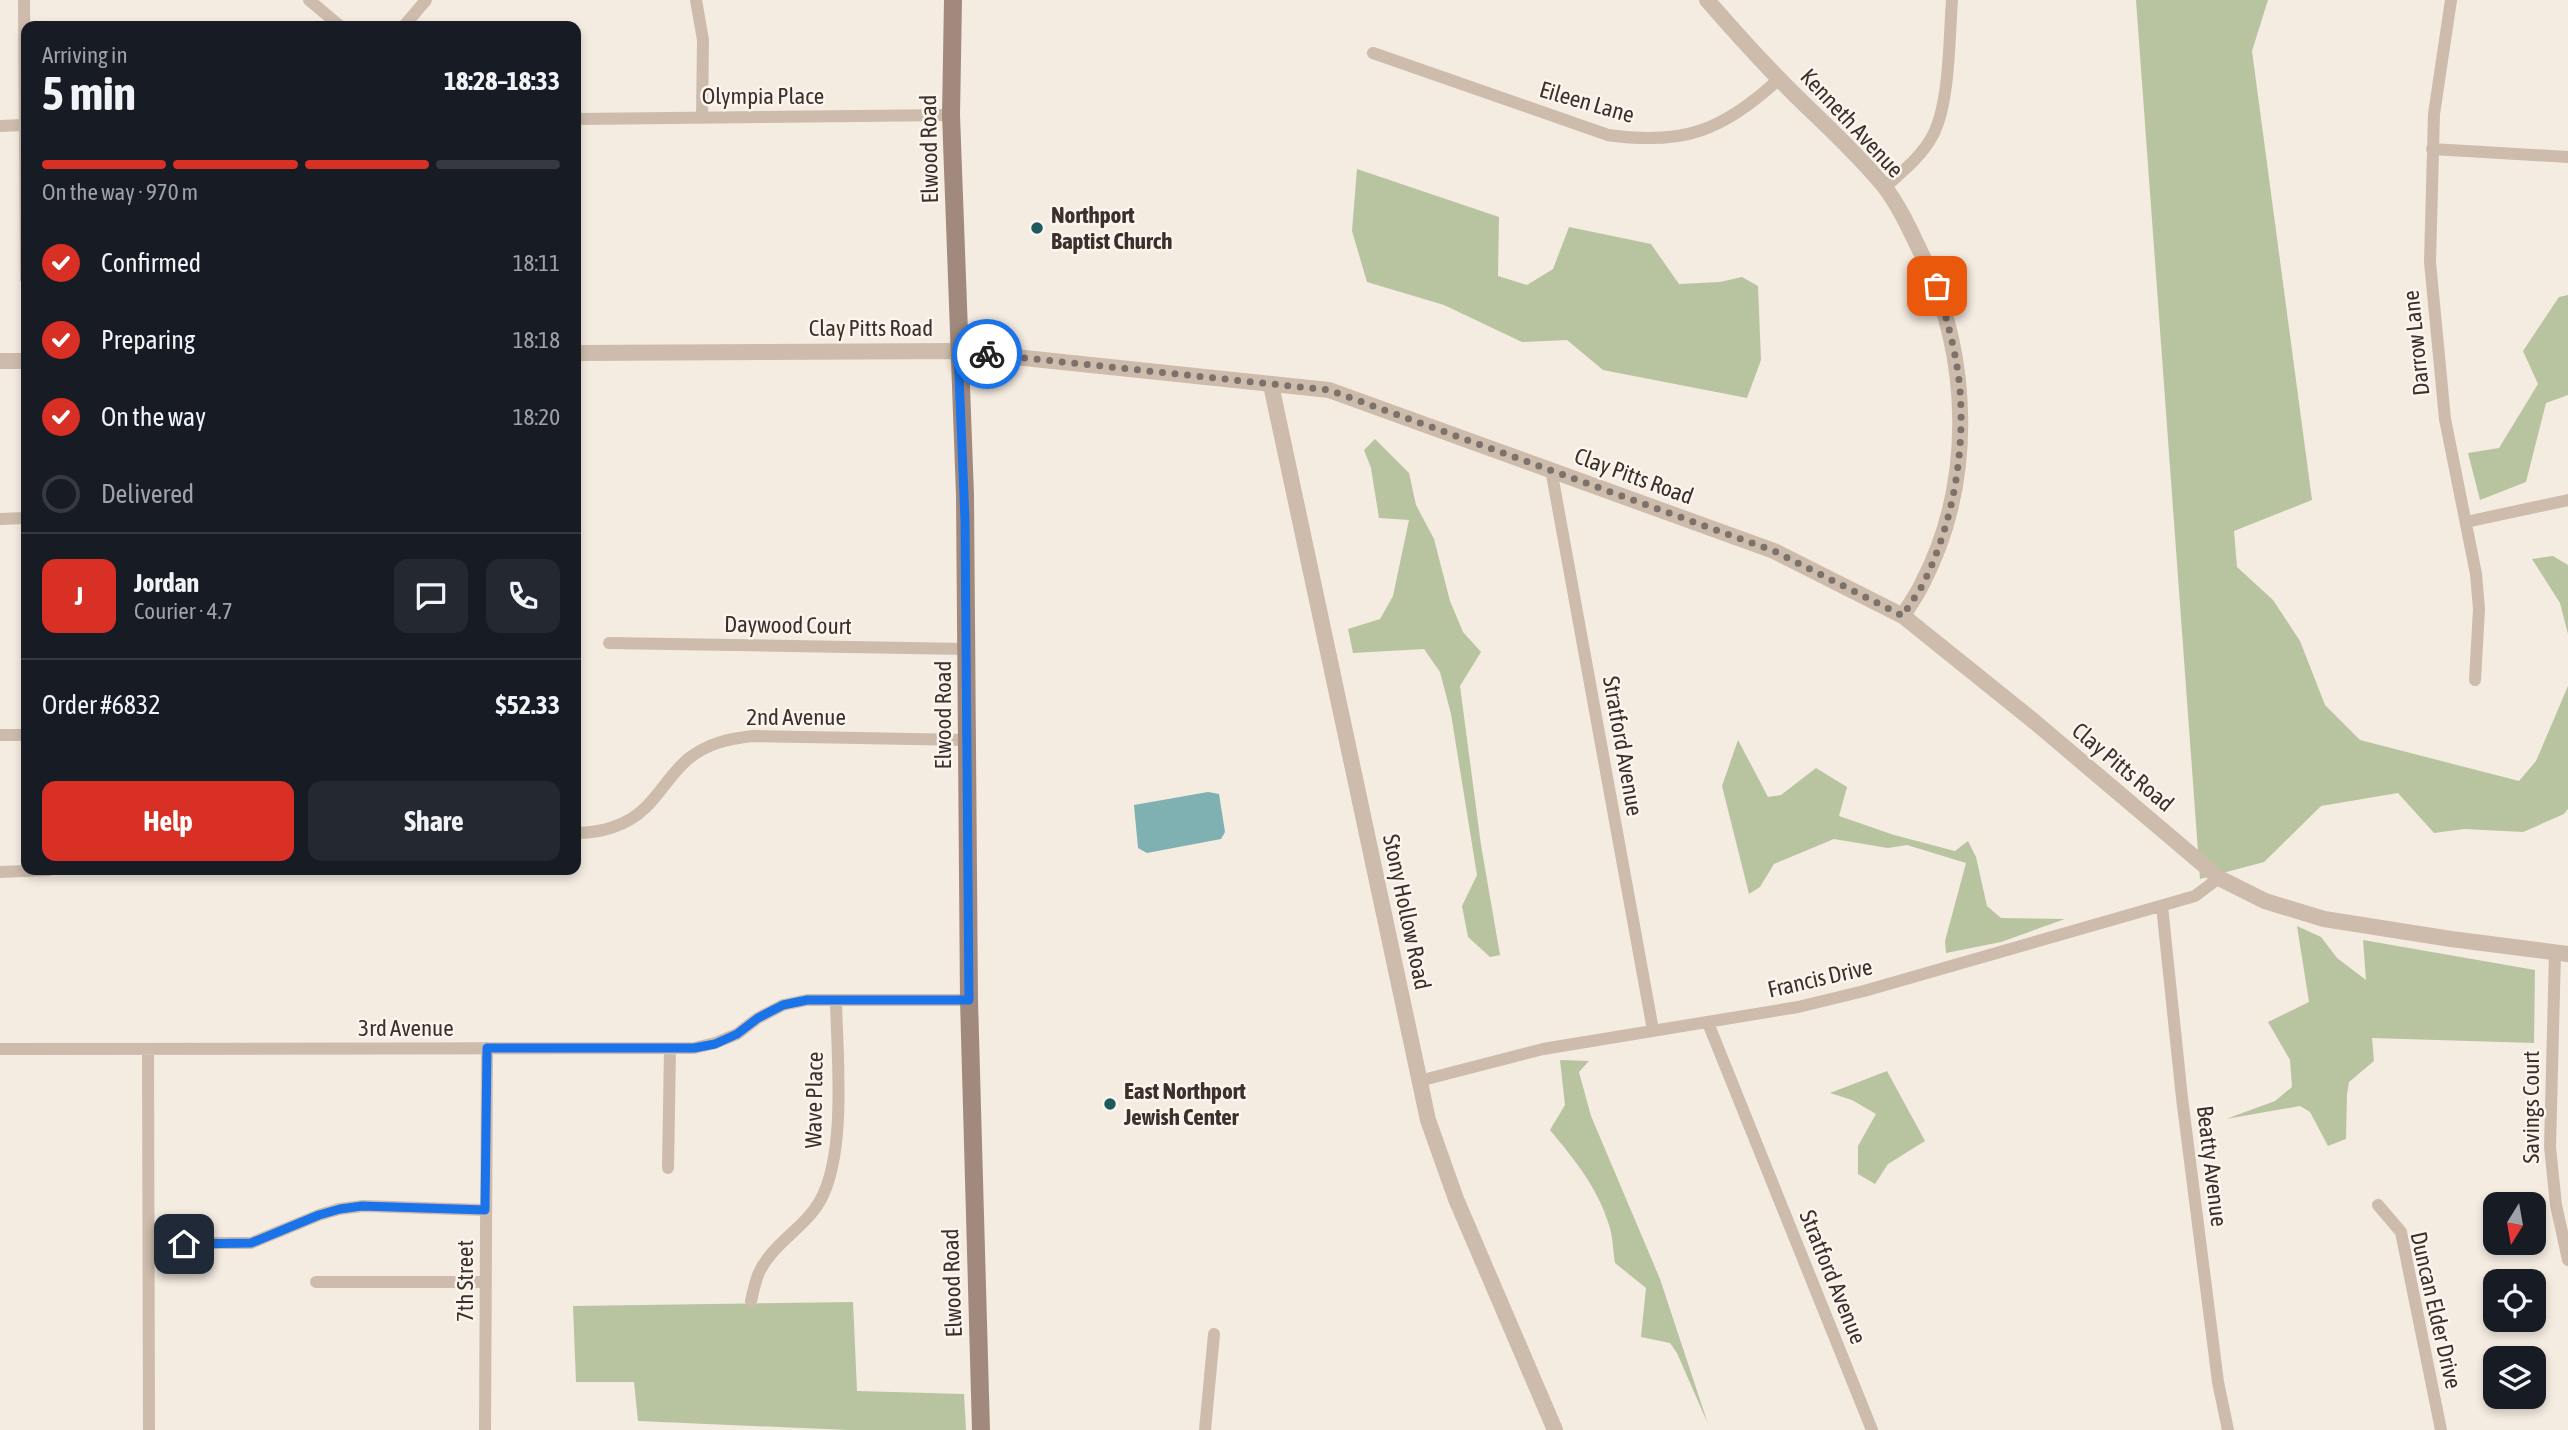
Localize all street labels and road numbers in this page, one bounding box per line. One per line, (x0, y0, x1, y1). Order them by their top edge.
street label: Kenneth Avenue (1795, 63, 1909, 183)
street label: Eileen Lane (1537, 76, 1637, 128)
street label: Olympia Place (702, 83, 824, 109)
street label: Elwood Road (915, 94, 943, 204)
street label: Darrow Lane (2398, 289, 2434, 397)
street label: Clay Pitts Road (809, 315, 933, 341)
street label: Clay Pitts Road (1571, 443, 1697, 509)
street label: Daywood Court (724, 611, 852, 639)
street label: Elwood Road (930, 661, 956, 769)
street label: Stratford Avenue (1598, 674, 1648, 818)
street label: 2nd Avenue (746, 704, 846, 730)
street label: Clay Pitts Road (2067, 717, 2179, 817)
street label: Stony Hollow Road (1378, 832, 1436, 992)
street label: Francis Drive (1765, 953, 1875, 1003)
street label: 3rd Avenue (358, 1015, 454, 1041)
street label: Savings Court (2518, 1051, 2544, 1163)
street label: Wave Place (800, 1052, 828, 1148)
street label: Beatty Avenue (2192, 1104, 2232, 1228)
street label: Stratford Avenue (1794, 1206, 1872, 1348)
street label: Elwood Road (937, 1228, 967, 1338)
street label: Duncan Elder Drive (2405, 1229, 2467, 1391)
street label: 7th Street (452, 1240, 478, 1322)

